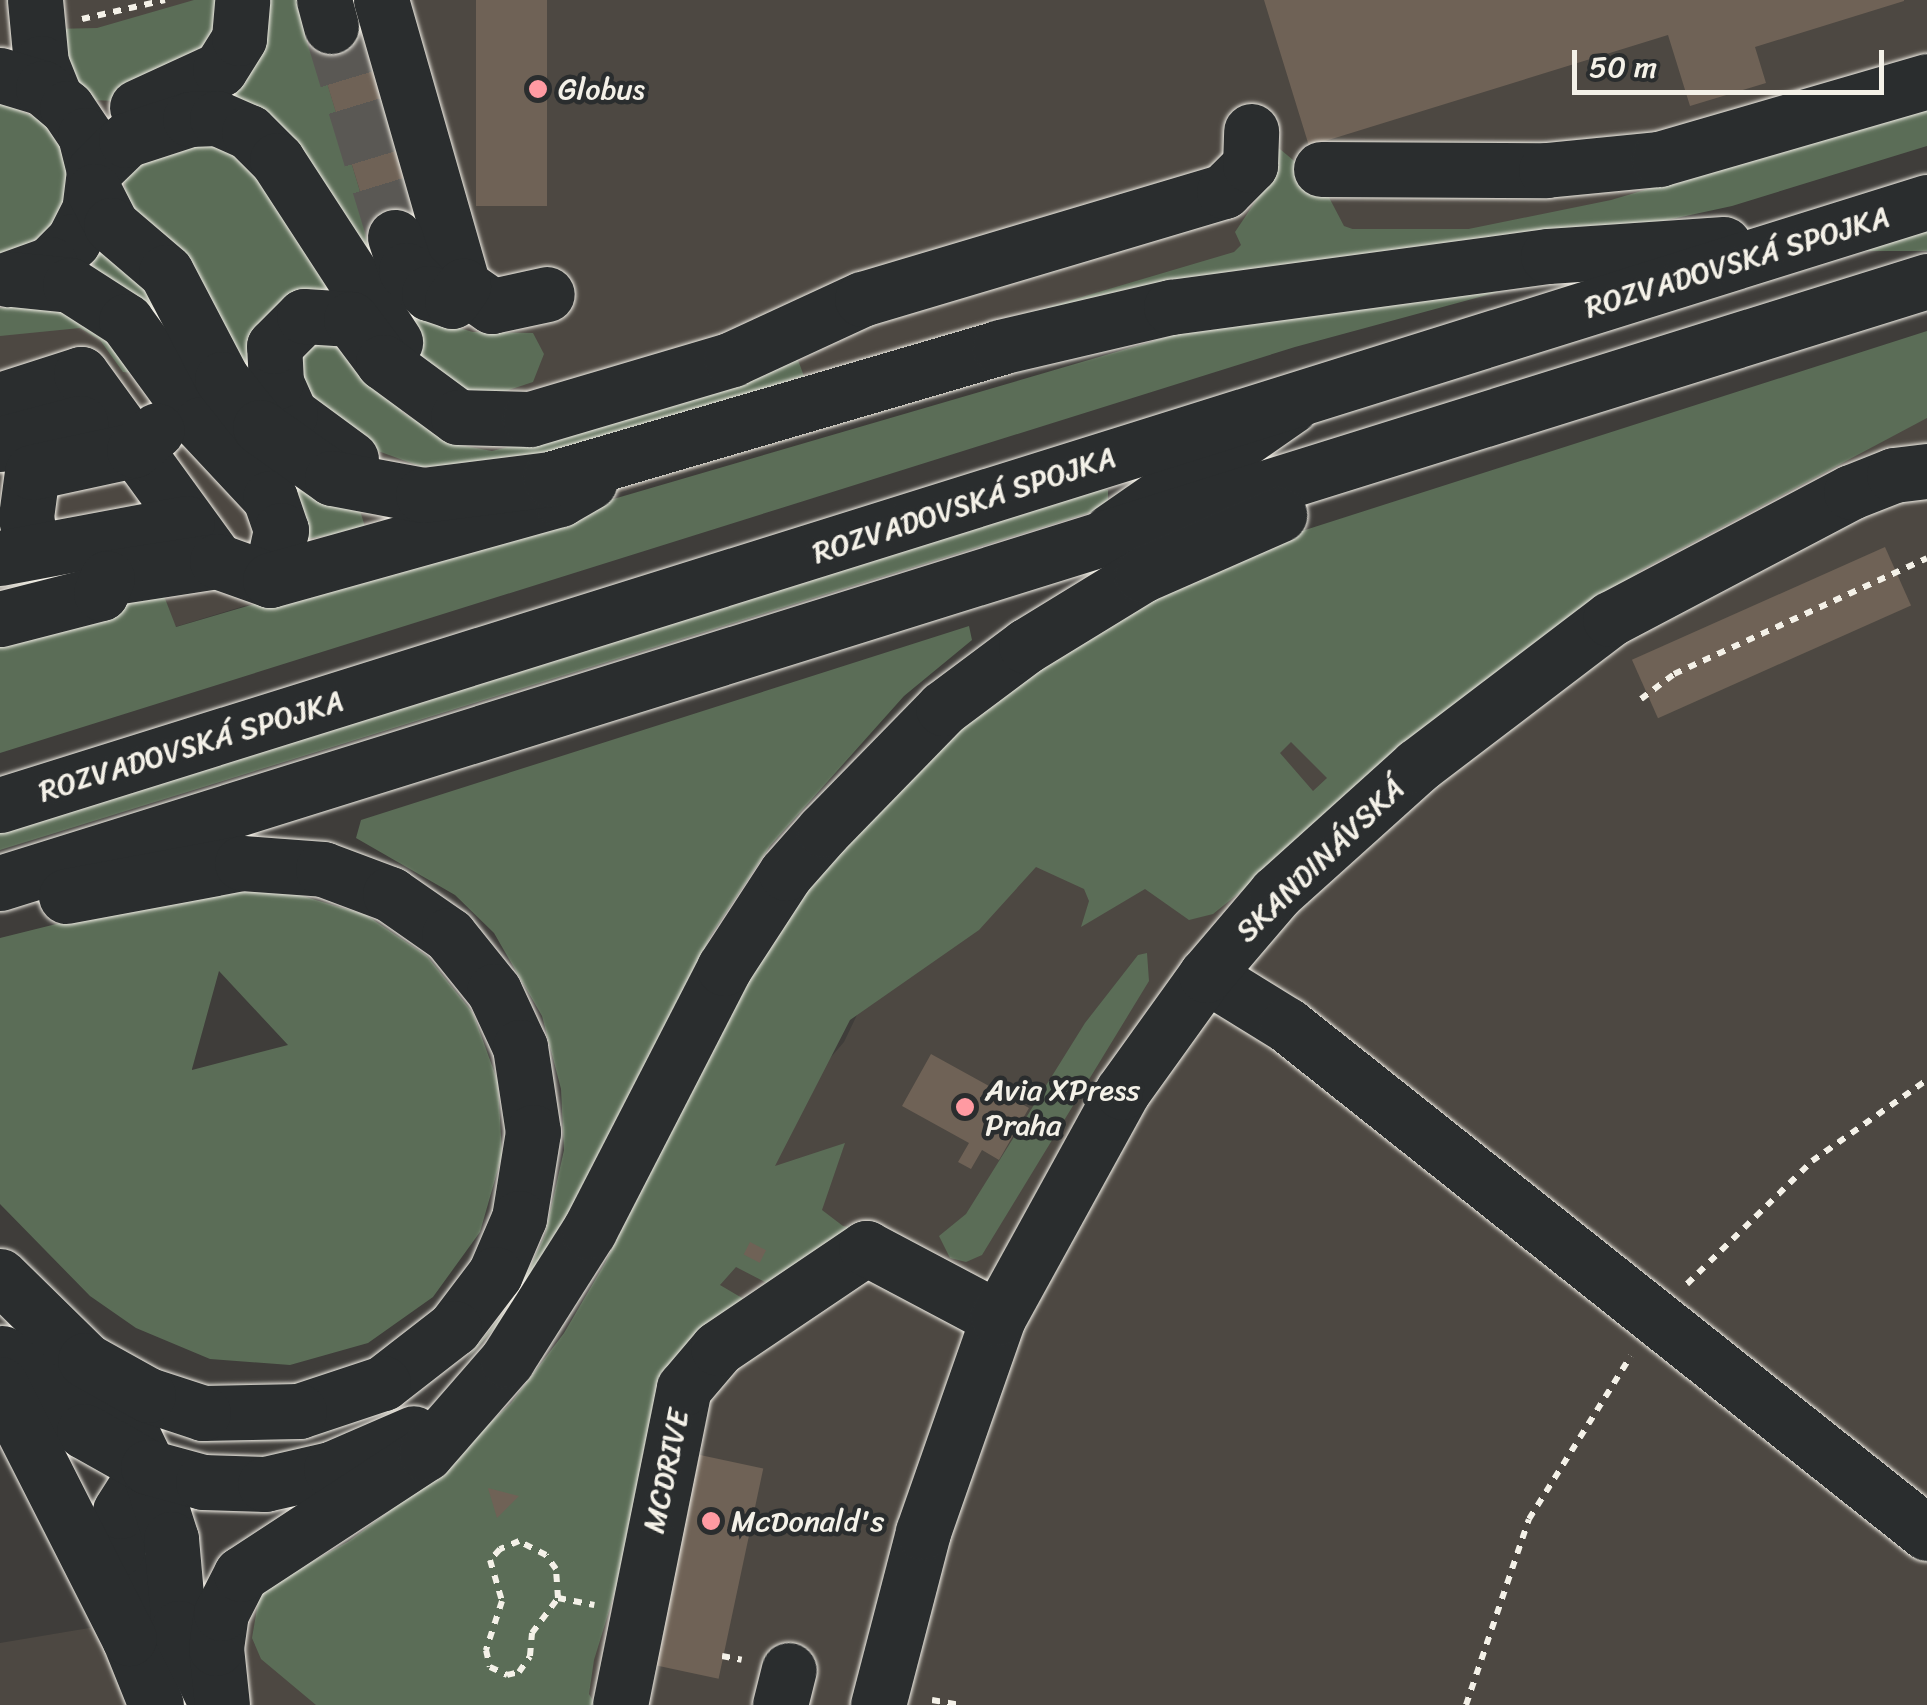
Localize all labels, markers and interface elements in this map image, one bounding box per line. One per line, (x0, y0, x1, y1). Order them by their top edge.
scale bar (1577, 30, 1890, 92)
text: 50 m (1589, 40, 1657, 94)
place label: Globus (558, 71, 645, 107)
marker: Globus (527, 78, 549, 100)
street label: ROZVADOVSKÁ SPOJKA (1580, 198, 1894, 326)
street label: ROZVADOVSKÁ SPOJKA (808, 439, 1120, 571)
street label: ROZVADOVSKÁ SPOJKA (34, 682, 348, 810)
street label: SKANDINÁVSKÁ (1228, 771, 1412, 949)
place label: Avia XPress Praha (985, 1072, 1141, 1142)
marker: Avia XPress Praha (954, 1096, 976, 1118)
street label: MCDRIVE (635, 1406, 697, 1536)
place label: McDonald's (731, 1503, 884, 1539)
marker: McDonald's (700, 1510, 722, 1532)

